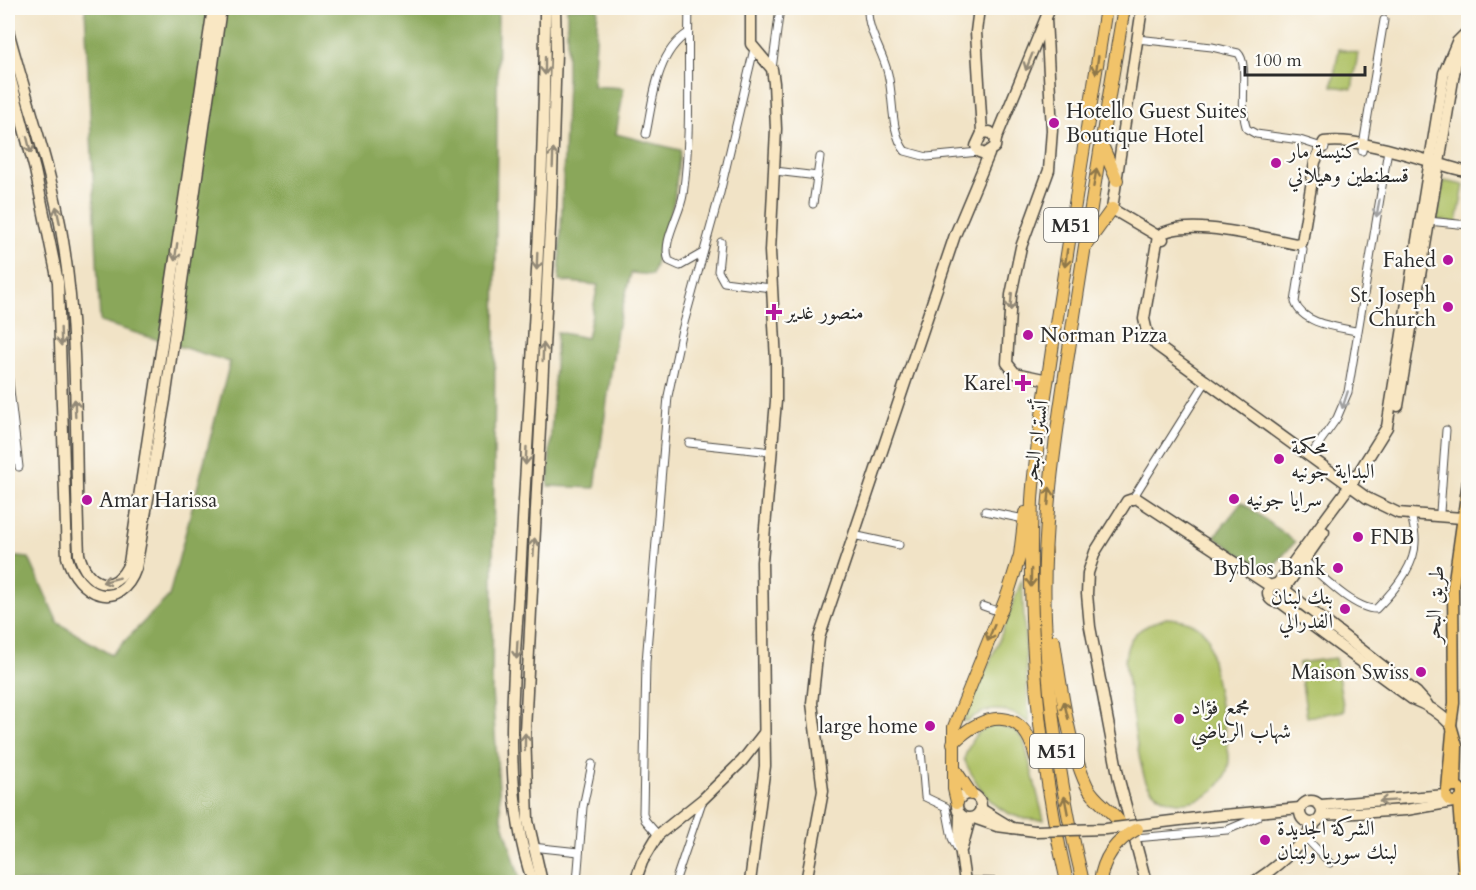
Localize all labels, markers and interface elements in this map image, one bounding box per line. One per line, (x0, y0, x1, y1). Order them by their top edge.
scale bar (1245, 39, 1365, 77)
text: 100 m (1254, 48, 1302, 73)
one-way arrow (1023, 52, 1034, 71)
one-way arrow (539, 55, 551, 75)
one-way arrow (1091, 55, 1102, 75)
place label: Hotello Guest Suites Boutique Hotel (1066, 97, 1247, 150)
marker: Hotello Guest Suites Boutique Hotel (1047, 116, 1061, 130)
one-way arrow (23, 135, 35, 154)
place label: كنيسة مار قسطنطين وهيلاني (1286, 137, 1409, 192)
one-way arrow (547, 148, 559, 168)
marker: كنيسة مار قسطنطين وهيلاني (1269, 156, 1283, 170)
one-way arrow (1090, 169, 1101, 189)
one-way arrow (1372, 197, 1383, 217)
one-way arrow (51, 205, 63, 224)
road number: M51 (1044, 208, 1098, 242)
one-way arrow (171, 242, 182, 262)
place label: Fahed (1383, 246, 1436, 275)
one-way arrow (1060, 247, 1071, 267)
one-way arrow (532, 250, 543, 270)
marker: Fahed (1441, 253, 1455, 267)
place label: St. Joseph Church (1350, 281, 1436, 334)
one-way arrow (1005, 292, 1016, 312)
place label: منصور غدير (784, 298, 864, 327)
marker: St. Joseph Church (1441, 300, 1455, 314)
marker: منصور غدير (767, 305, 781, 319)
place label: Norman Pizza (1040, 321, 1168, 350)
one-way arrow (55, 326, 66, 346)
marker: Norman Pizza (1021, 328, 1035, 342)
one-way arrow (537, 343, 549, 363)
place label: Karel (964, 369, 1011, 398)
marker: Karel (1016, 376, 1030, 390)
one-way arrow (1339, 390, 1350, 409)
street label: أتستراد البحر (1015, 398, 1056, 488)
one-way arrow (70, 399, 81, 419)
place label: محكمة البداية جونيه (1291, 433, 1375, 486)
one-way arrow (521, 445, 532, 465)
marker: محكمة البداية جونيه (1272, 452, 1286, 466)
place label: سرايا جونيه (1246, 485, 1322, 514)
place label: Amar Harissa (99, 486, 217, 515)
one-way arrow (1043, 486, 1054, 506)
marker: سرايا جونيه (1227, 492, 1241, 506)
marker: Amar Harissa (80, 493, 94, 507)
place label: FNB (1370, 523, 1414, 552)
marker: FNB (1351, 530, 1365, 544)
one-way arrow (528, 538, 539, 558)
place label: Byblos Bank (1213, 554, 1327, 583)
marker: Byblos Bank (1331, 561, 1345, 575)
street label: طريق البحر (1418, 565, 1452, 645)
one-way arrow (1025, 567, 1037, 587)
one-way arrow (101, 576, 120, 587)
place label: بنك لبنان الفدرالي (1271, 583, 1333, 638)
marker: بنك لبنان الفدرالي (1338, 602, 1352, 616)
one-way arrow (985, 624, 996, 642)
one-way arrow (511, 640, 522, 660)
place label: Maison Swiss (1291, 658, 1409, 687)
marker: Maison Swiss (1414, 665, 1428, 679)
place label: مجمع فؤاد شهاب الرياضي (1191, 693, 1291, 751)
one-way arrow (1059, 701, 1071, 720)
place label: large home (819, 712, 918, 741)
marker: مجمع فؤاد شهاب الرياضي (1172, 712, 1186, 726)
marker: large home (923, 719, 937, 733)
one-way arrow (519, 732, 531, 752)
road number: M51 (1030, 734, 1084, 768)
one-way arrow (1060, 796, 1071, 815)
one-way arrow (1378, 796, 1398, 807)
place label: الشركة الجديدة لبنك سوريا ولبنان (1277, 814, 1398, 867)
marker: الشركة الجديدة لبنك سوريا ولبنان (1258, 833, 1272, 847)

